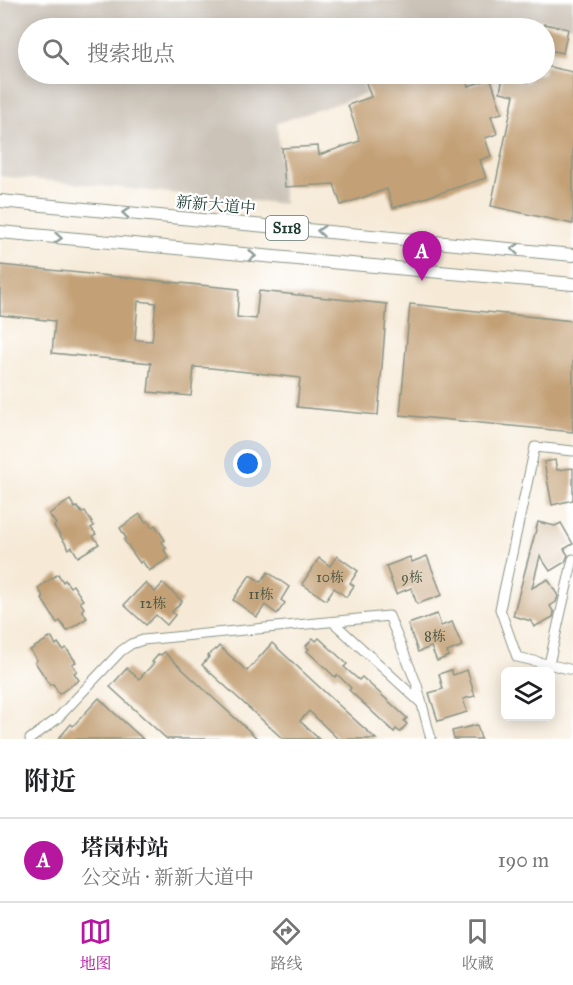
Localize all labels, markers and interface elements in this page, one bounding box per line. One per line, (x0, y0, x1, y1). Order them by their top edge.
search box (18, 18, 555, 84)
icon: search (39, 35, 72, 68)
text: 搜索地点 (87, 40, 175, 67)
street label: 新新大道中 (175, 192, 257, 218)
one-way arrow (122, 207, 131, 220)
road number: S118 (266, 216, 308, 240)
one-way arrow (316, 225, 325, 238)
one-way arrow (54, 231, 63, 244)
pin: A (402, 232, 442, 281)
one-way arrow (510, 243, 519, 256)
one-way arrow (248, 249, 257, 262)
your location (233, 449, 262, 478)
house number: 10栋 (316, 569, 344, 586)
house number: 9栋 (401, 569, 423, 586)
house number: 11栋 (248, 586, 274, 603)
house number: 12栋 (140, 595, 166, 612)
house number: 8栋 (424, 628, 446, 645)
map controls (501, 667, 555, 721)
button: layers (501, 667, 555, 721)
text: 附近 (24, 765, 76, 797)
text: 塔岗村站 (81, 834, 169, 861)
text: A (37, 848, 50, 872)
text: 190 m (498, 848, 549, 872)
text: 公交站 · 新新大道中 (81, 865, 254, 889)
tab: 地图 (79, 915, 112, 974)
tab: 路线 (270, 915, 303, 974)
tab: 收藏 (461, 915, 494, 974)

